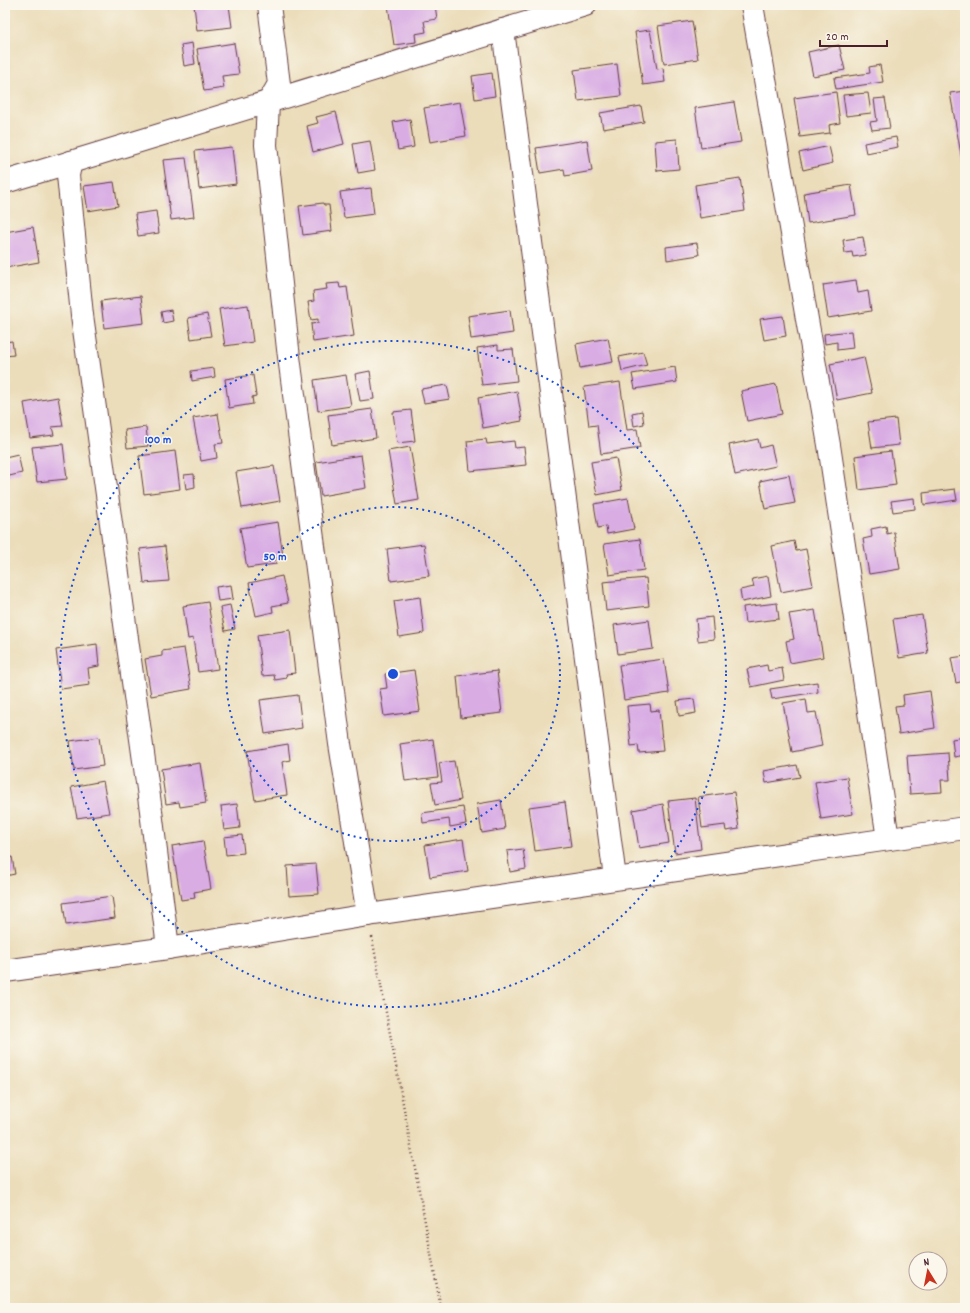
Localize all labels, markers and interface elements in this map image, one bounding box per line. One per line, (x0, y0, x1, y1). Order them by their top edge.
scale bar (820, 22, 887, 48)
text: 20 m (826, 29, 849, 46)
text: 100 m (145, 432, 171, 449)
text: 50 m (263, 549, 287, 566)
centre of rings (386, 667, 400, 681)
north arrow (908, 1251, 948, 1291)
text: N (923, 1255, 931, 1271)

